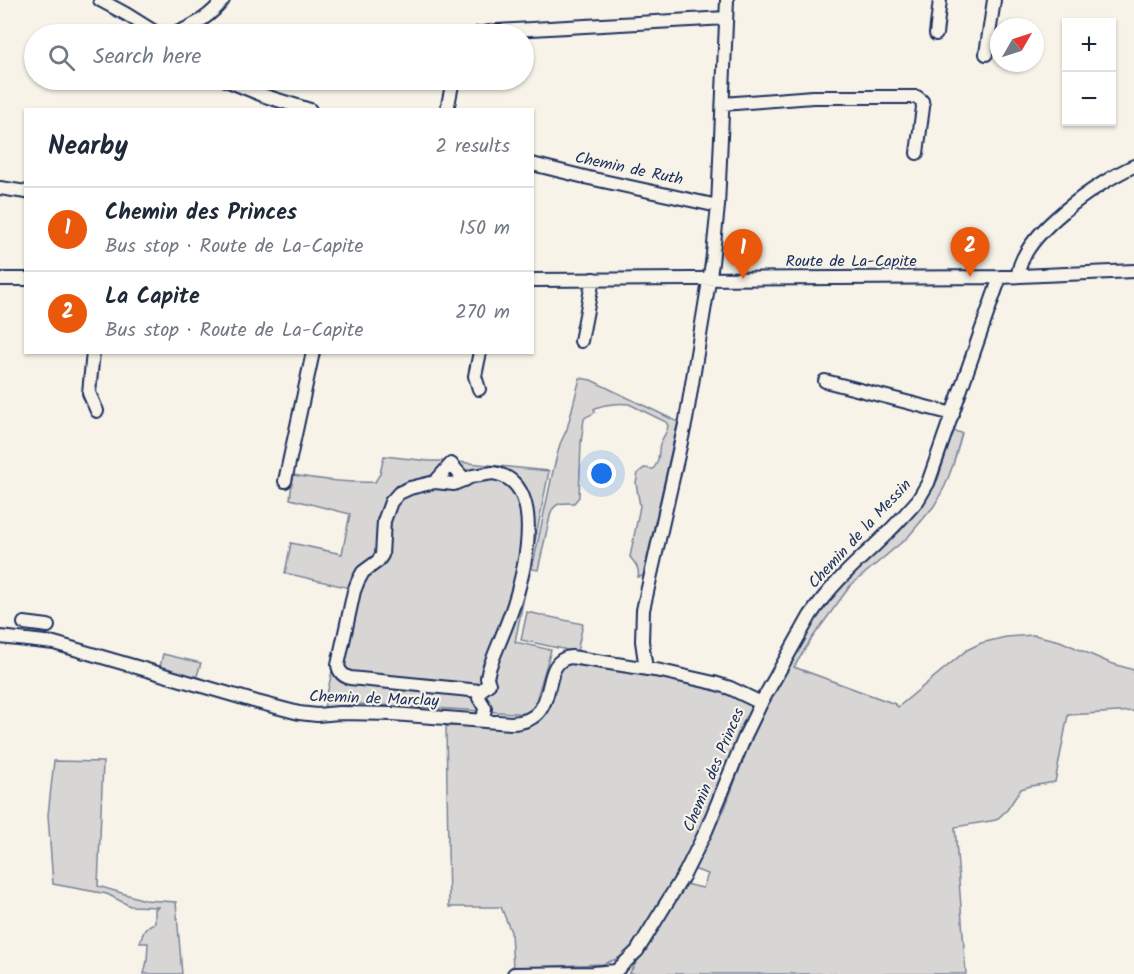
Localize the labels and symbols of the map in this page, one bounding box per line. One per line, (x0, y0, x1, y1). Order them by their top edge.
north arrow (990, 18, 1044, 72)
street label: Chemin de Ruth (572, 145, 686, 193)
pin: 2 (950, 228, 990, 277)
pin: 1 (724, 230, 762, 279)
street label: Route de La-Capite (785, 249, 917, 274)
your location (587, 459, 616, 488)
street label: Chemin de la Messin (802, 474, 918, 594)
street label: Chemin de Marclay (309, 684, 440, 714)
street label: Chemin des Princes (677, 704, 752, 836)

